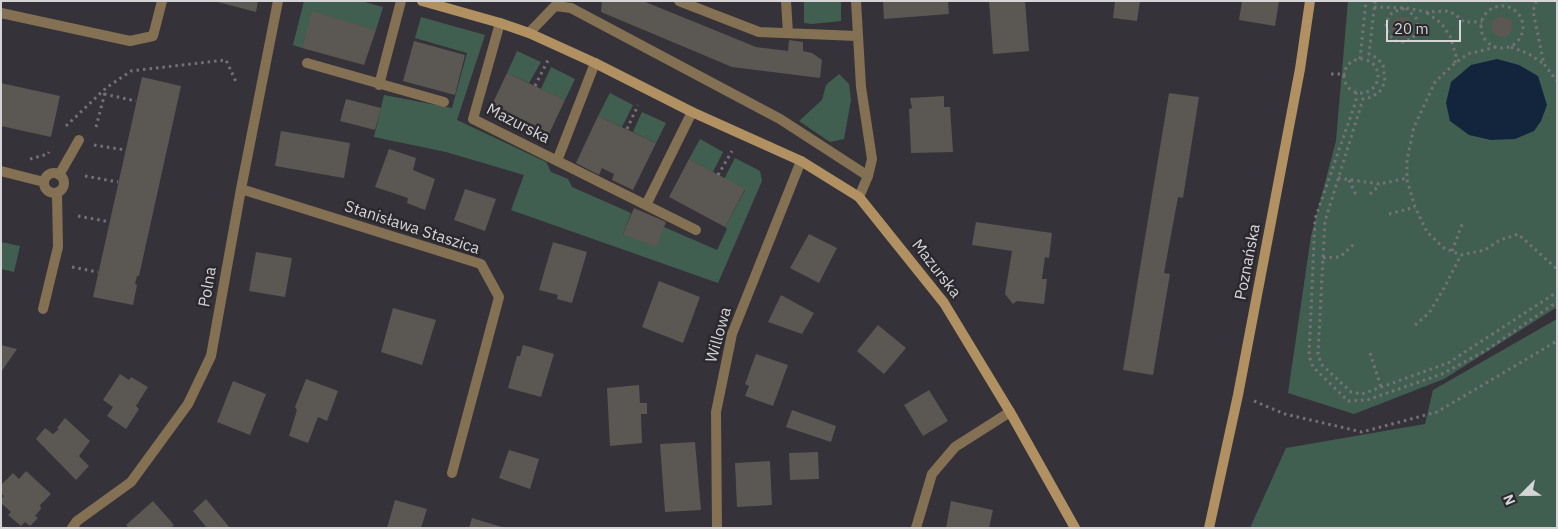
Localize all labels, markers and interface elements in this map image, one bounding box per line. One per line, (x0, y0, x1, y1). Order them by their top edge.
scale bar (1388, 10, 1463, 42)
text: 20 m (1394, 19, 1429, 38)
street label: Mazurska (483, 100, 553, 148)
street label: Stanisława Staszica (342, 197, 482, 259)
street label: Poznańska (1231, 222, 1265, 302)
street label: Mazurska (907, 236, 965, 302)
street label: Polna (195, 265, 221, 309)
street label: Willowa (702, 305, 736, 365)
north arrow (1498, 469, 1548, 519)
text: N (1499, 492, 1519, 508)

